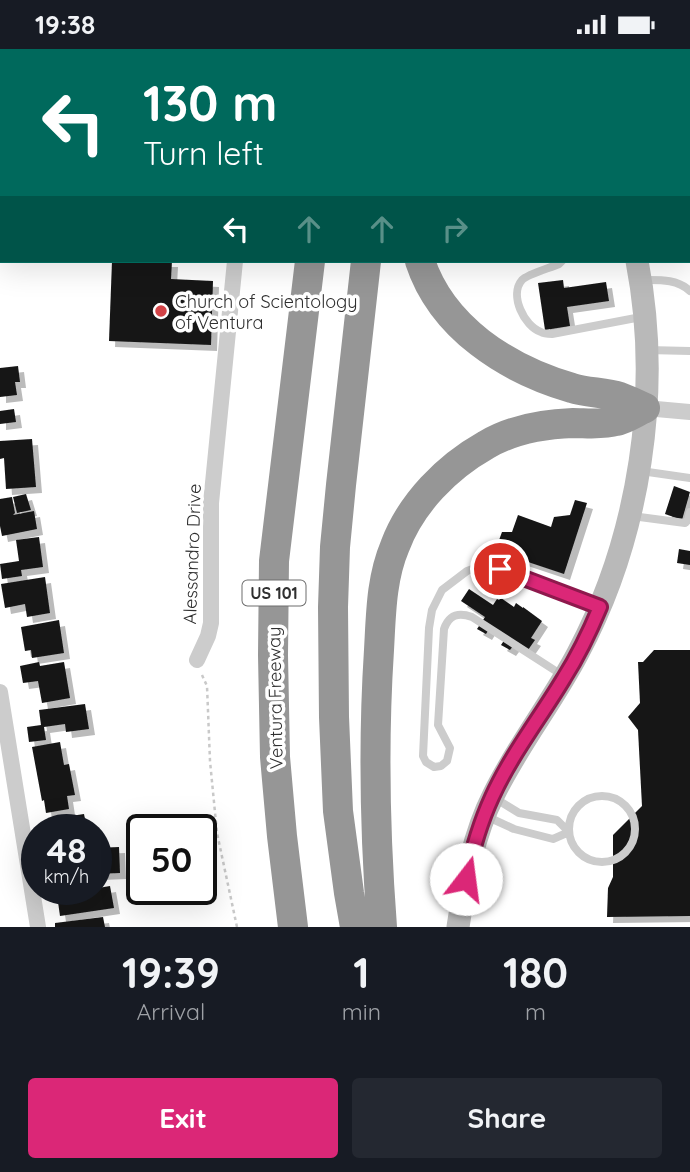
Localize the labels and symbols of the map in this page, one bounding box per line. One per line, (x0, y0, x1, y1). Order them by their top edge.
place label: Church of Scientology of Ventura (175, 290, 358, 334)
marker: Church of Scientology of Ventura (153, 303, 169, 319)
street label: Alessandro Drive (178, 483, 206, 625)
pin (470, 539, 530, 599)
road number: US 101 (243, 580, 306, 605)
street label: Ventura Freeway (262, 626, 288, 770)
speed limit sign: 50 (126, 814, 217, 905)
position arrow (429, 842, 503, 916)

